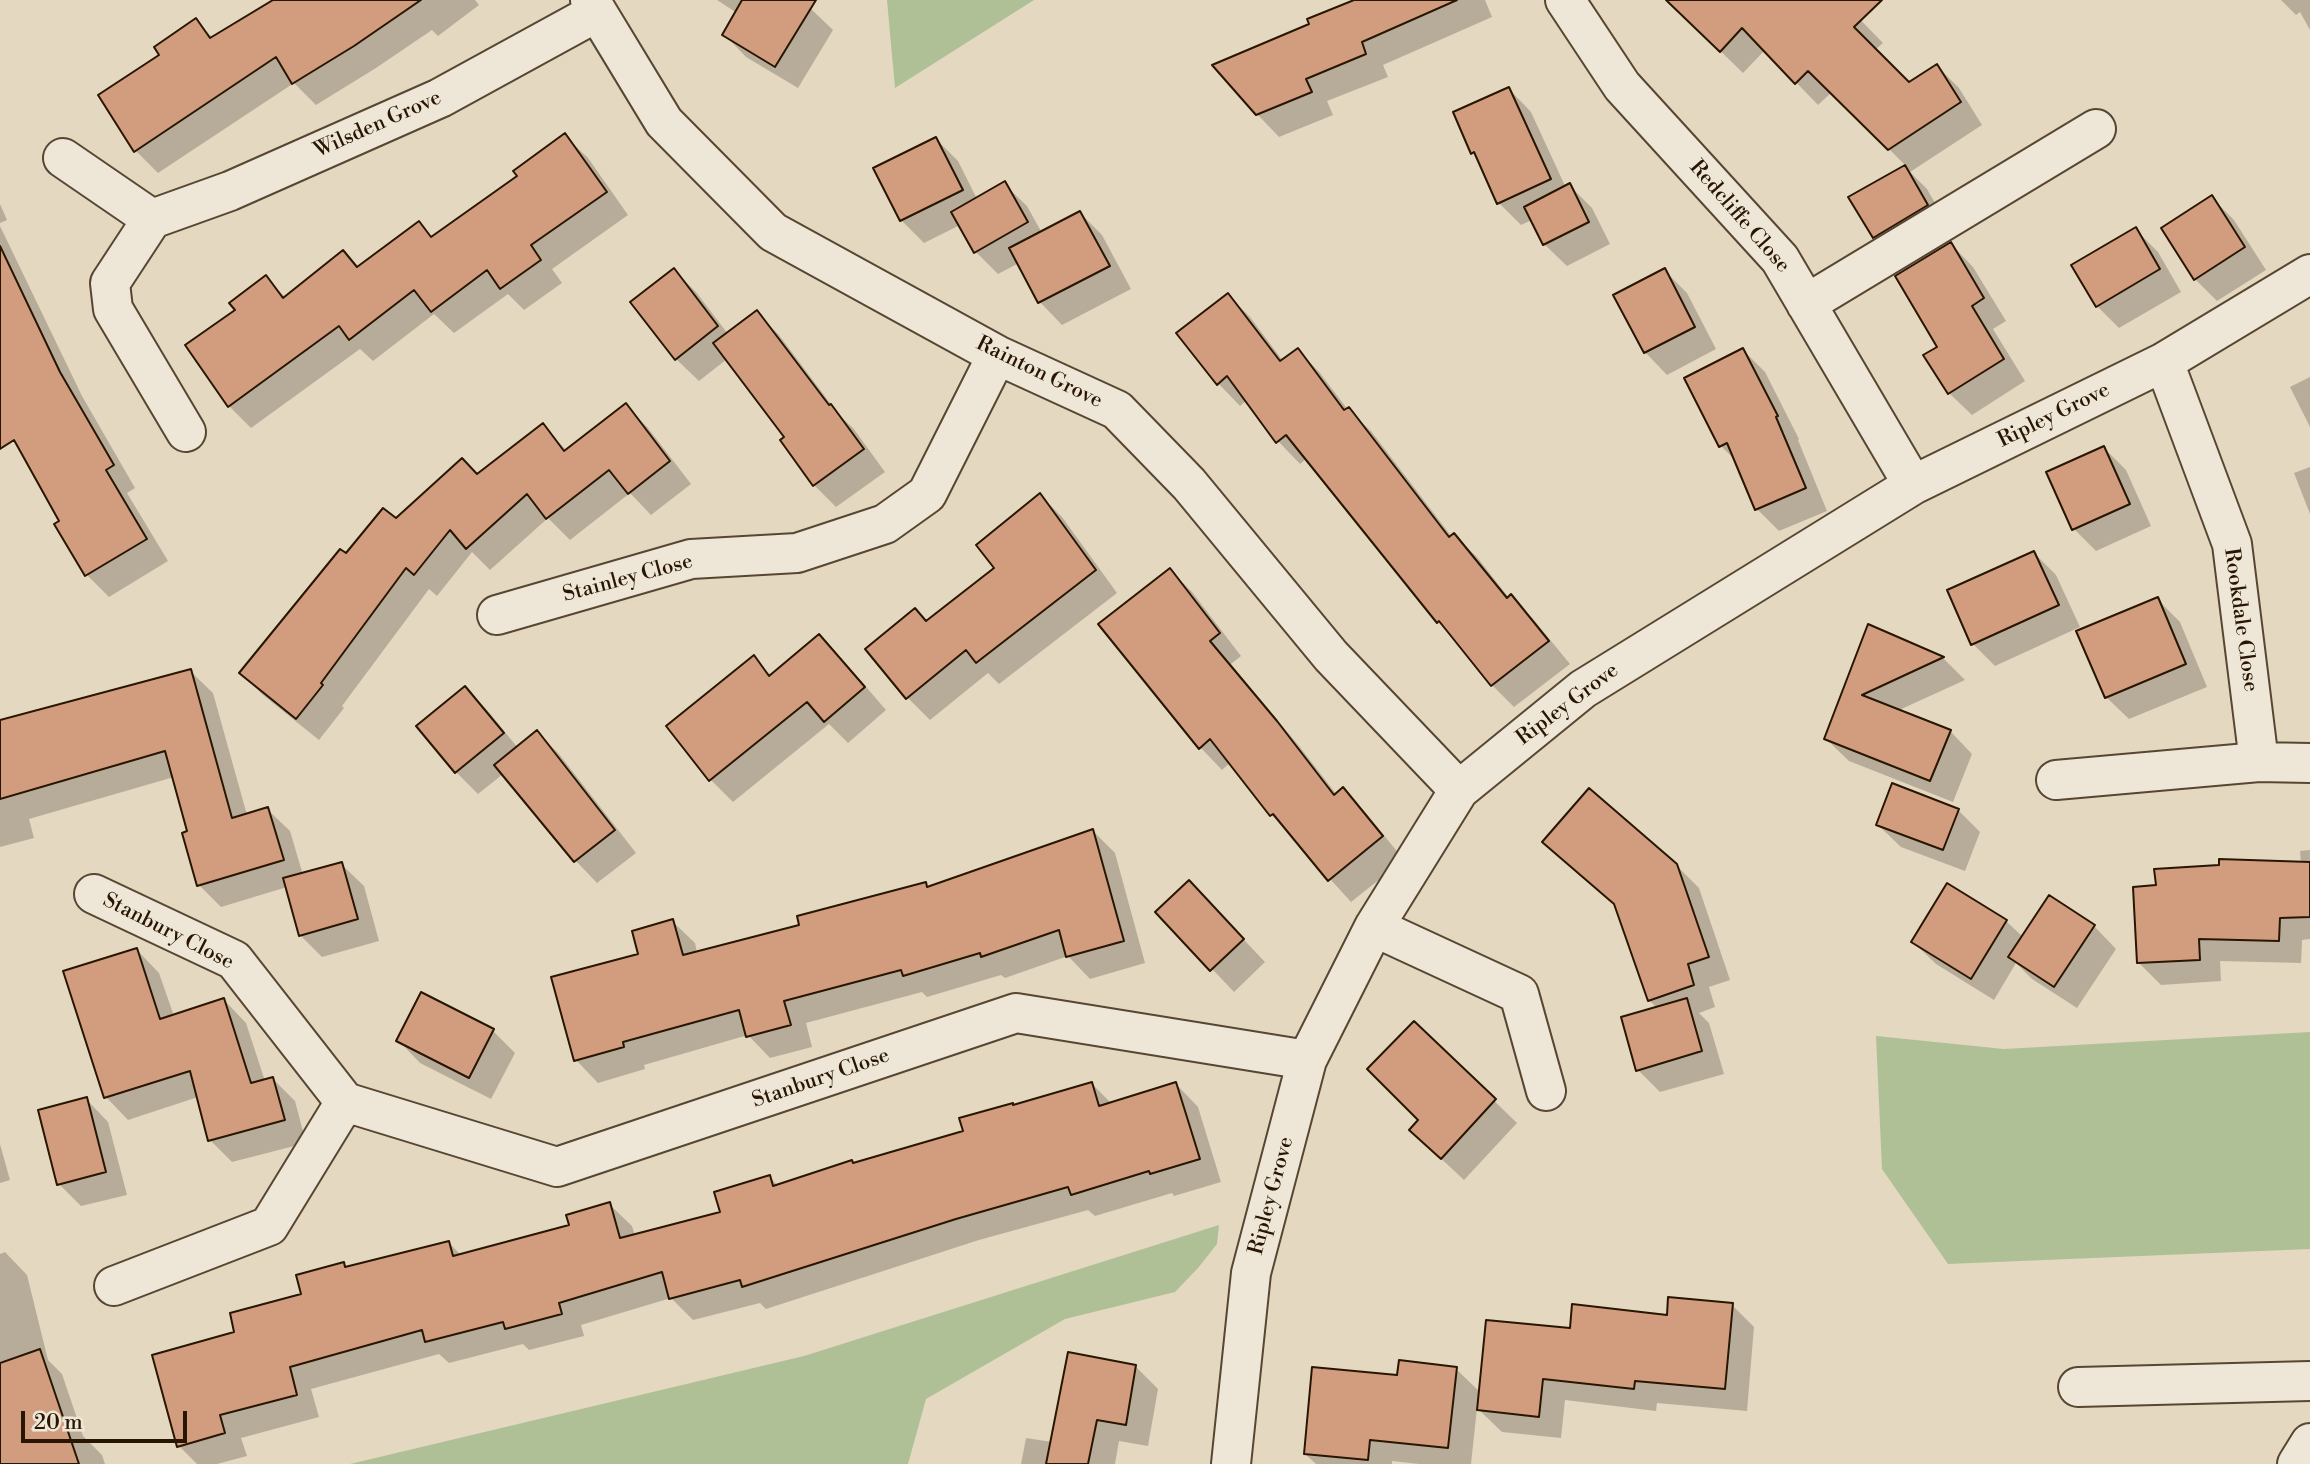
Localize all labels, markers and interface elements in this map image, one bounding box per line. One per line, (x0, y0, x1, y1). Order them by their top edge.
street label: Wilsden Grove (311, 86, 445, 164)
street label: Redcliffe Close (1683, 156, 1795, 278)
street label: Rainton Grove (972, 332, 1106, 414)
street label: Ripley Grove (1994, 378, 2114, 454)
street label: Rookdale Close (2217, 547, 2263, 693)
street label: Stainley Close (560, 550, 696, 608)
street label: Ripley Grove (1512, 658, 1624, 752)
street label: Stanbury Close (98, 888, 238, 976)
street label: Stanbury Close (749, 1044, 893, 1114)
street label: Ripley Grove (1244, 1134, 1300, 1258)
scale bar (24, 1398, 191, 1442)
text: 20 m (34, 1410, 83, 1436)

